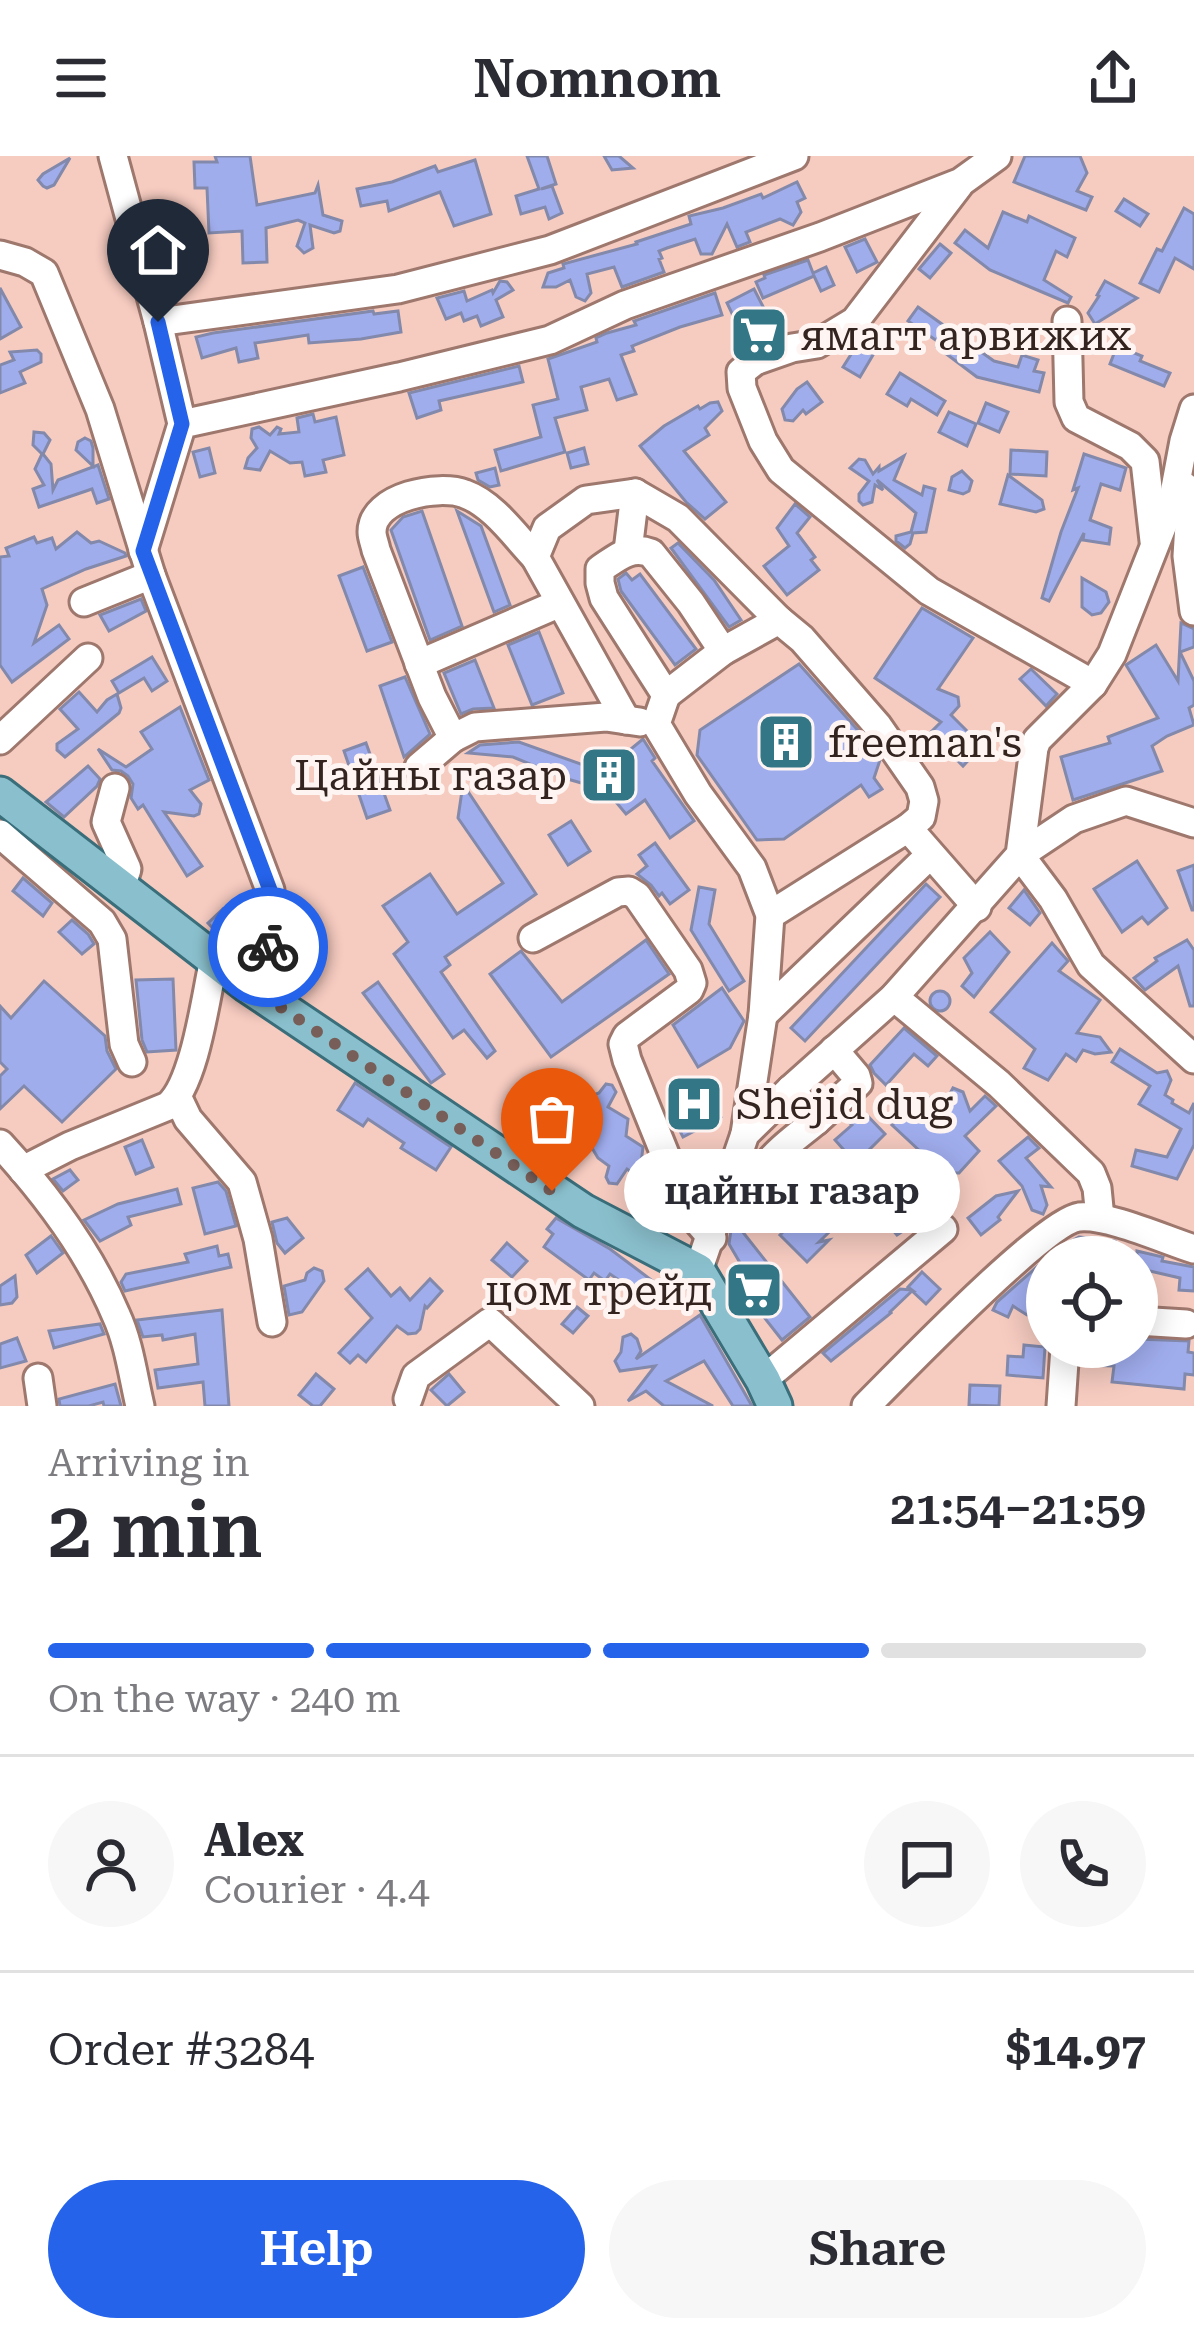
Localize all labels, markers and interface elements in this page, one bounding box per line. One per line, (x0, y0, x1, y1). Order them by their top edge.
icon: menu (48, 45, 114, 111)
icon: share (1080, 45, 1146, 111)
text: Nomnom (473, 47, 721, 110)
pin (107, 199, 209, 322)
icon: home (125, 217, 191, 283)
supermarket icon: ямагт арвижих (728, 304, 790, 366)
place label: ямагт арвижих (801, 311, 1131, 360)
building icon: freeman's (755, 711, 817, 773)
place label: freeman's (828, 718, 1022, 767)
building icon: Цайны газар (578, 744, 640, 806)
place label: Цайны газар (294, 751, 567, 800)
courier (208, 887, 328, 1007)
icon: bike (235, 914, 301, 980)
pin (501, 1068, 603, 1191)
hospital icon: Shejid dug (663, 1073, 725, 1135)
place label: Shejid dug (736, 1080, 953, 1129)
icon: bag (519, 1086, 585, 1152)
callout: цайны газар (624, 1149, 960, 1233)
text: цайны газар (664, 1168, 920, 1214)
map controls (1026, 1236, 1158, 1368)
button: locate (1026, 1236, 1158, 1368)
supermarket icon: цом трейд (723, 1259, 785, 1321)
place label: цом трейд (485, 1266, 712, 1315)
text: Arriving in (48, 1440, 250, 1486)
text: 21:54–21:59 (890, 1482, 1146, 1535)
text: 2 min (48, 1485, 263, 1576)
text: On the way · 240 m (48, 1676, 400, 1722)
button: person (48, 1801, 174, 1927)
button: chat (864, 1801, 990, 1927)
button: phone (1020, 1801, 1146, 1927)
text: Alex (204, 1814, 304, 1867)
text: Courier · 4.4 (204, 1867, 430, 1913)
text: Order #3284 (48, 2023, 314, 2076)
text: $14.97 (1006, 2023, 1146, 2076)
button: Help (48, 2180, 585, 2318)
button: Share (609, 2180, 1146, 2318)

